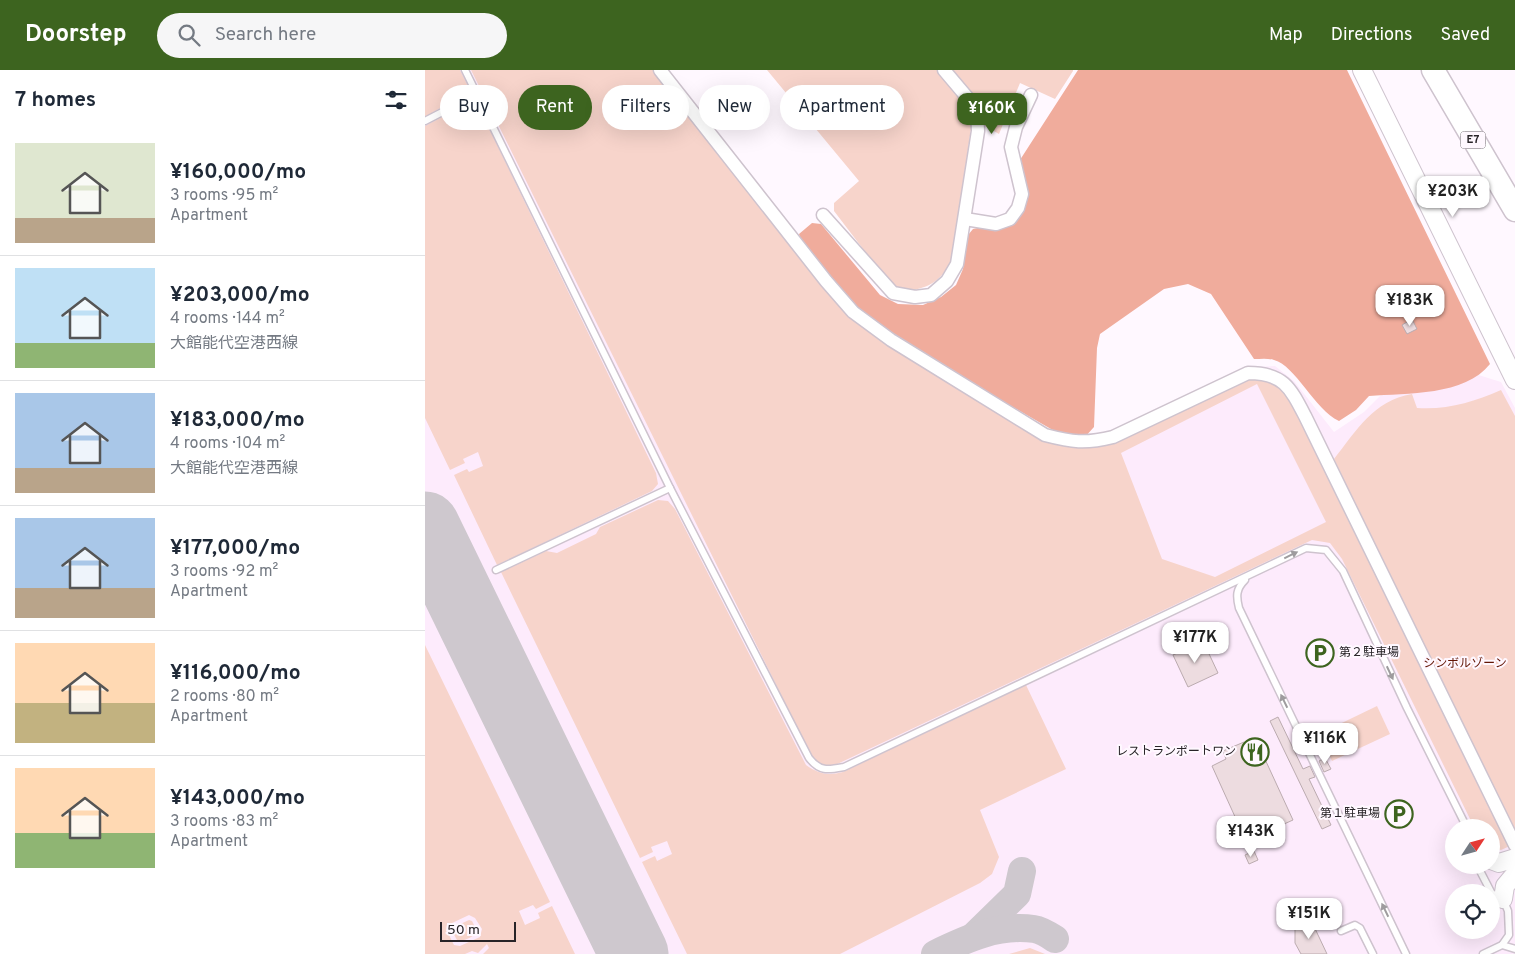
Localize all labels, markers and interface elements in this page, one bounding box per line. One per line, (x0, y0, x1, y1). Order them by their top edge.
search box (157, 13, 507, 58)
text: Doorstep (25, 20, 127, 50)
icon: search (175, 21, 203, 49)
text: Search here (215, 23, 316, 47)
text: Map (1269, 24, 1303, 47)
text: Directions (1331, 24, 1413, 47)
text: Saved (1441, 24, 1490, 47)
chip: Buy (440, 85, 508, 130)
chip: Rent (518, 85, 592, 130)
chip: Filters (602, 85, 689, 130)
chip: New (699, 85, 770, 130)
chip: Apartment (780, 85, 904, 130)
icon: filters (382, 86, 410, 114)
text: 7 homes (15, 87, 96, 114)
pin: ¥160K (957, 92, 1027, 135)
text: ¥160K (968, 99, 1016, 119)
road number: E7 (1461, 132, 1485, 148)
text: ¥160,000/mo (170, 159, 306, 186)
icon: home (55, 163, 115, 223)
pin: ¥203K (1418, 176, 1488, 218)
text: ¥203K (1428, 182, 1478, 202)
text: 3 rooms · 95 m² (170, 186, 278, 206)
text: Apartment (170, 206, 248, 226)
text: ¥203,000/mo (170, 282, 310, 309)
pin: ¥183K (1375, 284, 1445, 327)
icon: home (55, 288, 115, 348)
text: ¥183K (1386, 291, 1434, 311)
text: 4 rooms · 144 m² (170, 309, 285, 329)
text: 大館能代空港西線 (170, 334, 298, 354)
text: ¥183,000/mo (170, 407, 305, 434)
icon: home (55, 413, 115, 473)
text: 4 rooms · 104 m² (170, 434, 285, 454)
text: 大館能代空港西線 (170, 459, 298, 479)
text: ¥177,000/mo (170, 535, 300, 562)
icon: home (55, 538, 115, 598)
one-way arrow (1284, 551, 1298, 559)
text: 3 rooms · 92 m² (170, 562, 278, 582)
text: Apartment (170, 582, 248, 602)
pin: ¥177K (1160, 622, 1230, 664)
text: ¥177K (1173, 628, 1217, 648)
parking icon: 第２駐車場 (1305, 638, 1335, 668)
place label: 第２駐車場 (1339, 645, 1399, 661)
park label: シンボルゾーン (1423, 656, 1507, 672)
text: ¥116,000/mo (170, 660, 301, 687)
icon: home (55, 663, 115, 723)
one-way arrow (1386, 666, 1395, 681)
text: 2 rooms · 80 m² (170, 687, 279, 707)
one-way arrow (1280, 694, 1288, 708)
text: Apartment (170, 707, 248, 727)
pin: ¥116K (1290, 722, 1360, 765)
text: ¥116K (1303, 729, 1347, 749)
restaurant icon: レストランポートワン (1240, 737, 1270, 767)
place label: レストランポートワン (1116, 744, 1236, 760)
text: ¥143,000/mo (170, 785, 305, 812)
icon: home (55, 788, 115, 848)
parking icon: 第１駐車場 (1384, 799, 1414, 829)
place label: 第１駐車場 (1320, 806, 1380, 822)
text: 3 rooms · 83 m² (170, 812, 278, 832)
pin: ¥143K (1216, 816, 1286, 858)
north arrow (1445, 819, 1500, 874)
map controls (1445, 819, 1500, 939)
text: ¥143K (1227, 822, 1275, 842)
text: Apartment (170, 832, 248, 852)
button: locate (1445, 884, 1500, 939)
pin: ¥151K (1274, 898, 1344, 940)
one-way arrow (1381, 903, 1389, 917)
text: ¥151K (1287, 904, 1331, 924)
scale bar (440, 919, 516, 942)
text: 50 m (447, 922, 480, 939)

